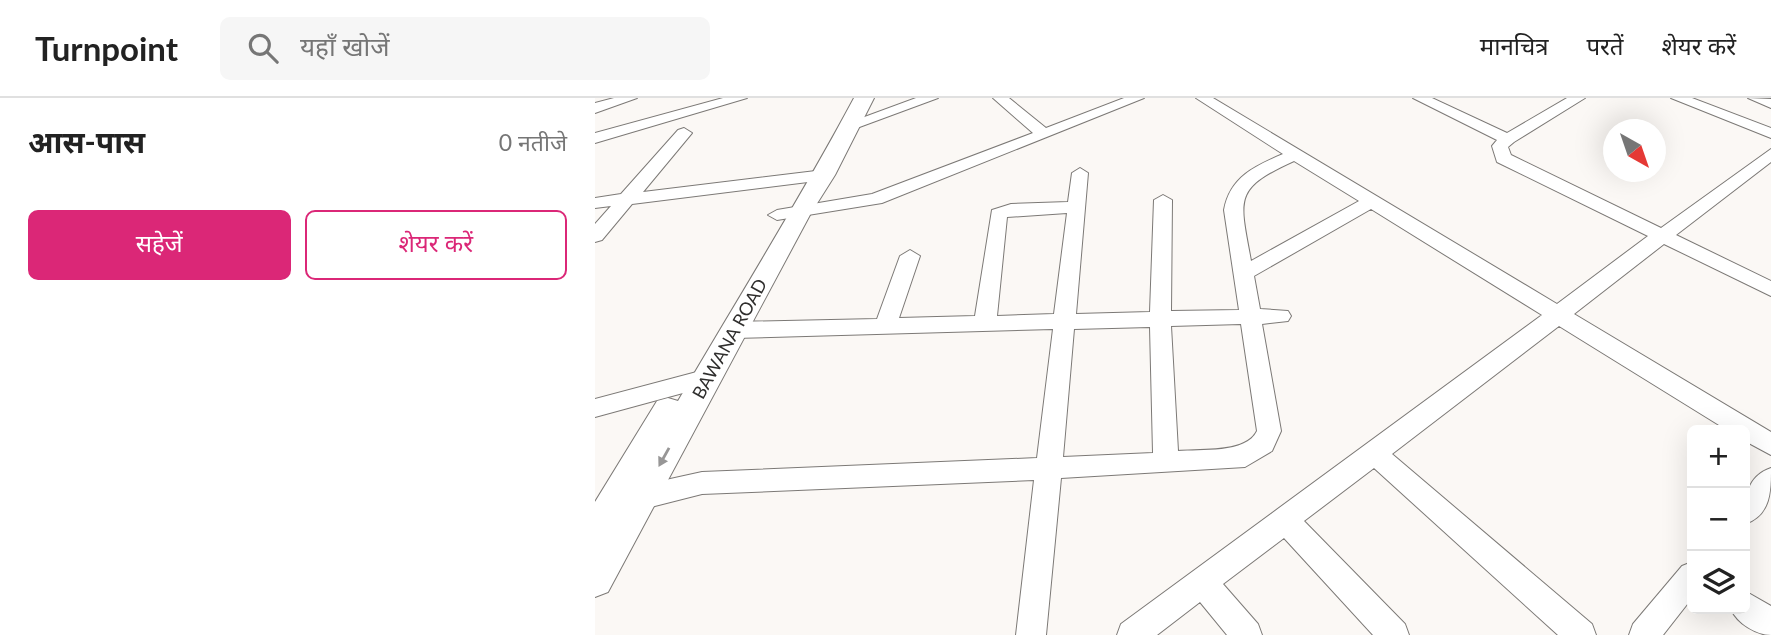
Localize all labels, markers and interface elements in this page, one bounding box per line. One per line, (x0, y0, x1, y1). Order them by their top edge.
search box (220, 17, 710, 80)
text: Turnpoint (35, 28, 178, 68)
icon: search (244, 29, 282, 67)
text: यहाँ खोजें (300, 30, 390, 62)
text: मानचित्र (1480, 31, 1548, 60)
text: परतें (1586, 31, 1624, 60)
text: शेयर करें (1662, 31, 1736, 60)
north arrow (1603, 119, 1666, 182)
text: आस-पास (28, 123, 145, 159)
text: 0 नतीजे (499, 128, 567, 156)
button: सहेजें (28, 210, 291, 280)
button: शेयर करें (305, 210, 567, 280)
street label: BAWANA ROAD (687, 275, 771, 402)
map controls (1687, 425, 1750, 614)
button: + (1687, 425, 1750, 488)
one-way arrow (658, 448, 670, 467)
button: − (1687, 488, 1750, 551)
button: layers (1687, 551, 1750, 614)

